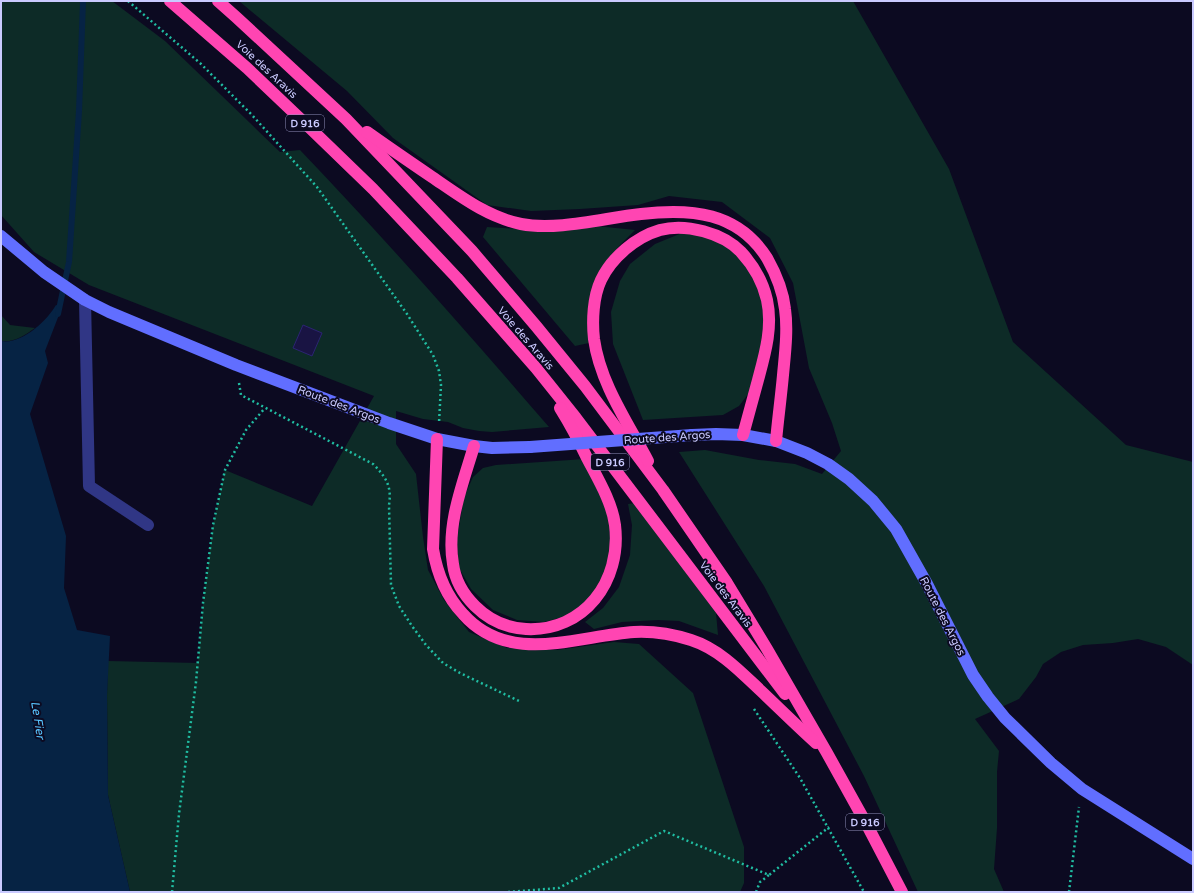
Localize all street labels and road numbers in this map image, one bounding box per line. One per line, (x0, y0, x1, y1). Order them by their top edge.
street label: Voie des Aravis (233, 38, 300, 101)
road number: D 916 (286, 115, 324, 131)
street label: Voie des Aravis (495, 304, 556, 372)
street label: Route des Argos (296, 383, 382, 426)
street label: Route des Argos (623, 428, 711, 447)
road number: D 916 (591, 454, 629, 470)
street label: Voie des Aravis (697, 559, 755, 630)
street label: Route des Argos (917, 575, 968, 658)
road number: D 916 (846, 814, 884, 830)

